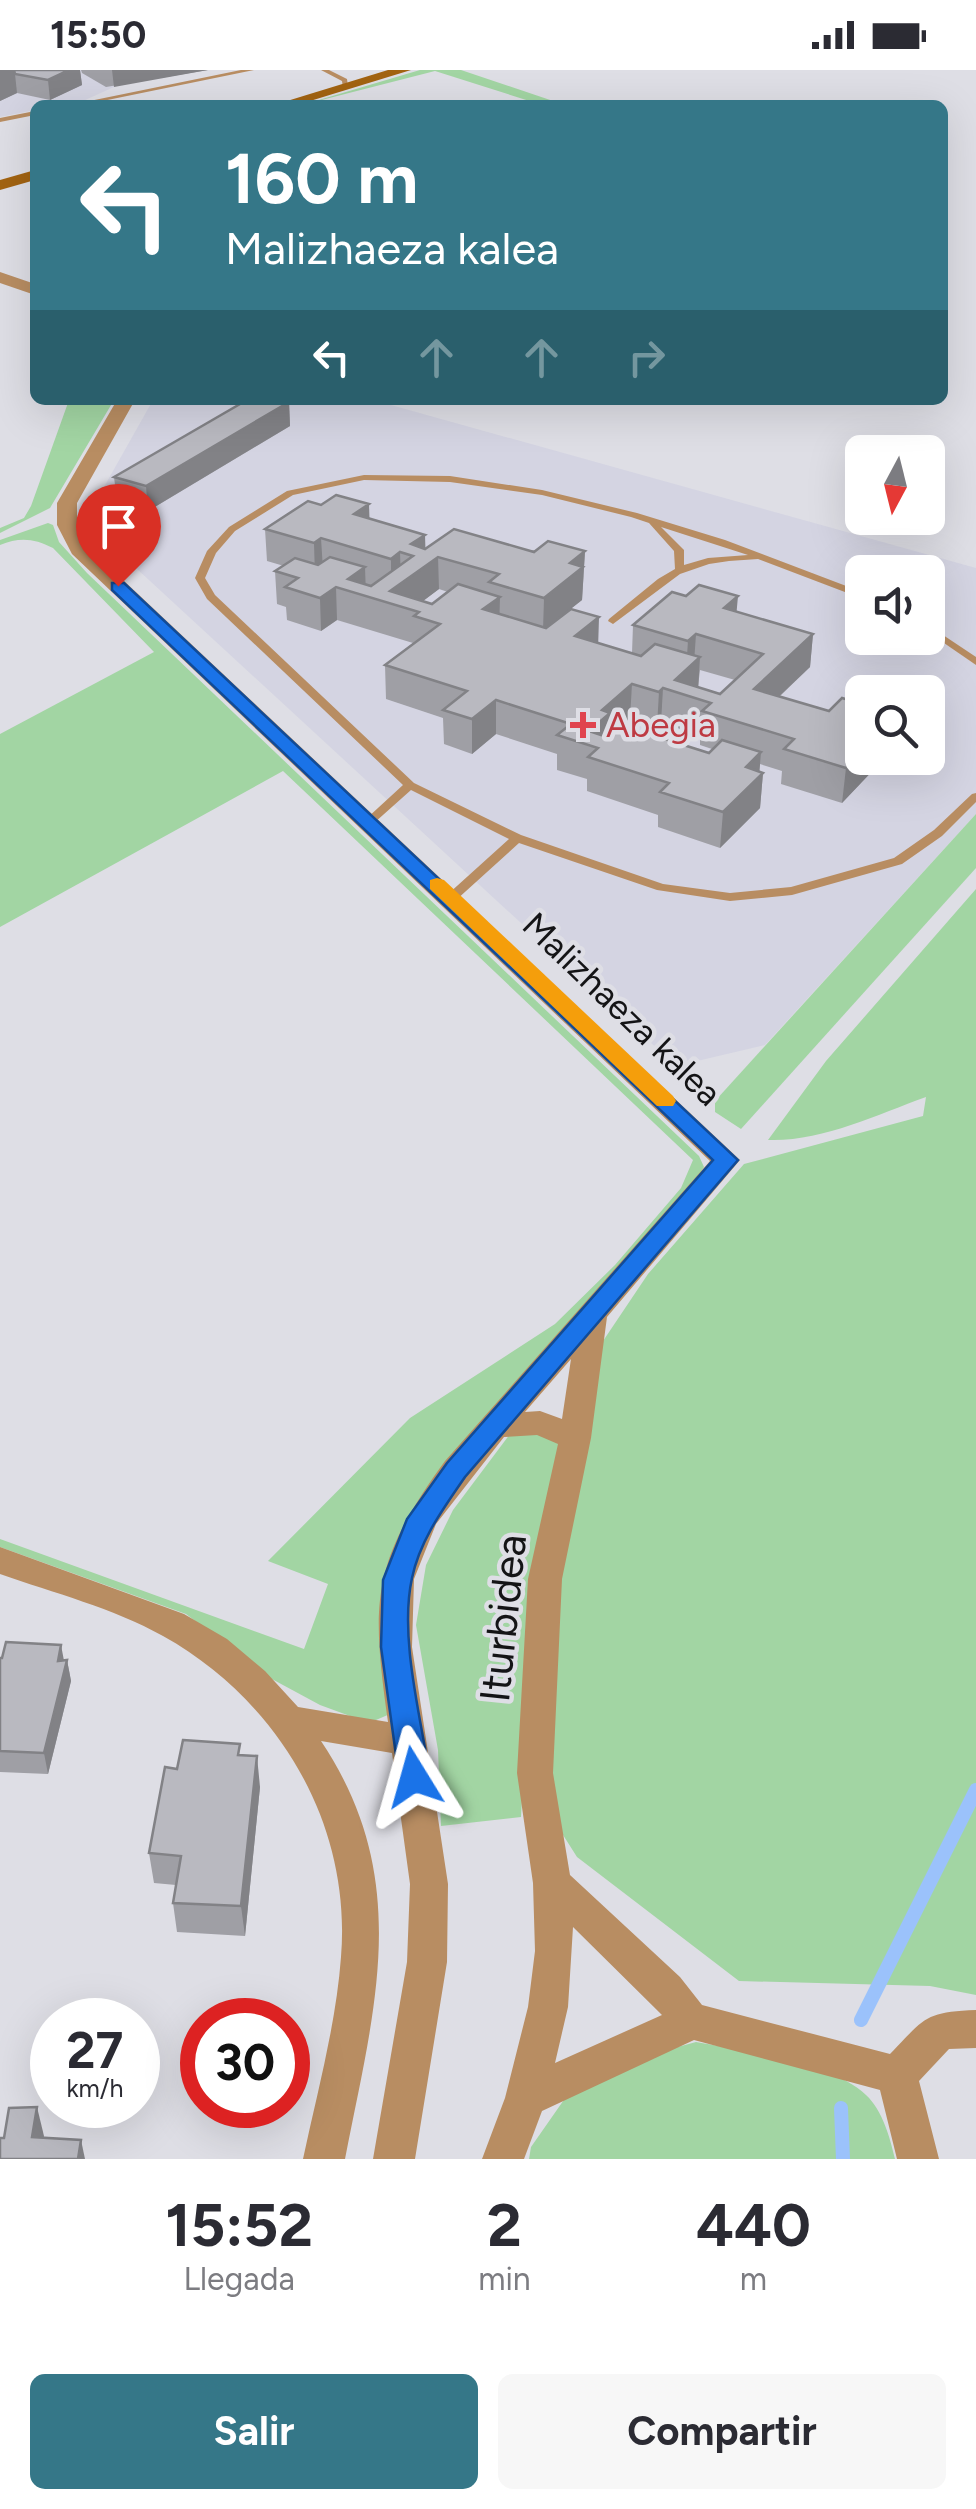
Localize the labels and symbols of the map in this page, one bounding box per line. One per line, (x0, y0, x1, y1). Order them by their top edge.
north arrow (845, 435, 945, 535)
pin (76, 484, 161, 587)
place label: Abegia (606, 704, 716, 746)
marker: Abegia (570, 712, 596, 738)
street label: Malizhaeza kalea (514, 904, 730, 1114)
street label: Iturbidea (469, 1532, 537, 1704)
position arrow (362, 1725, 466, 1829)
speed limit sign: 30 (180, 1998, 310, 2128)

